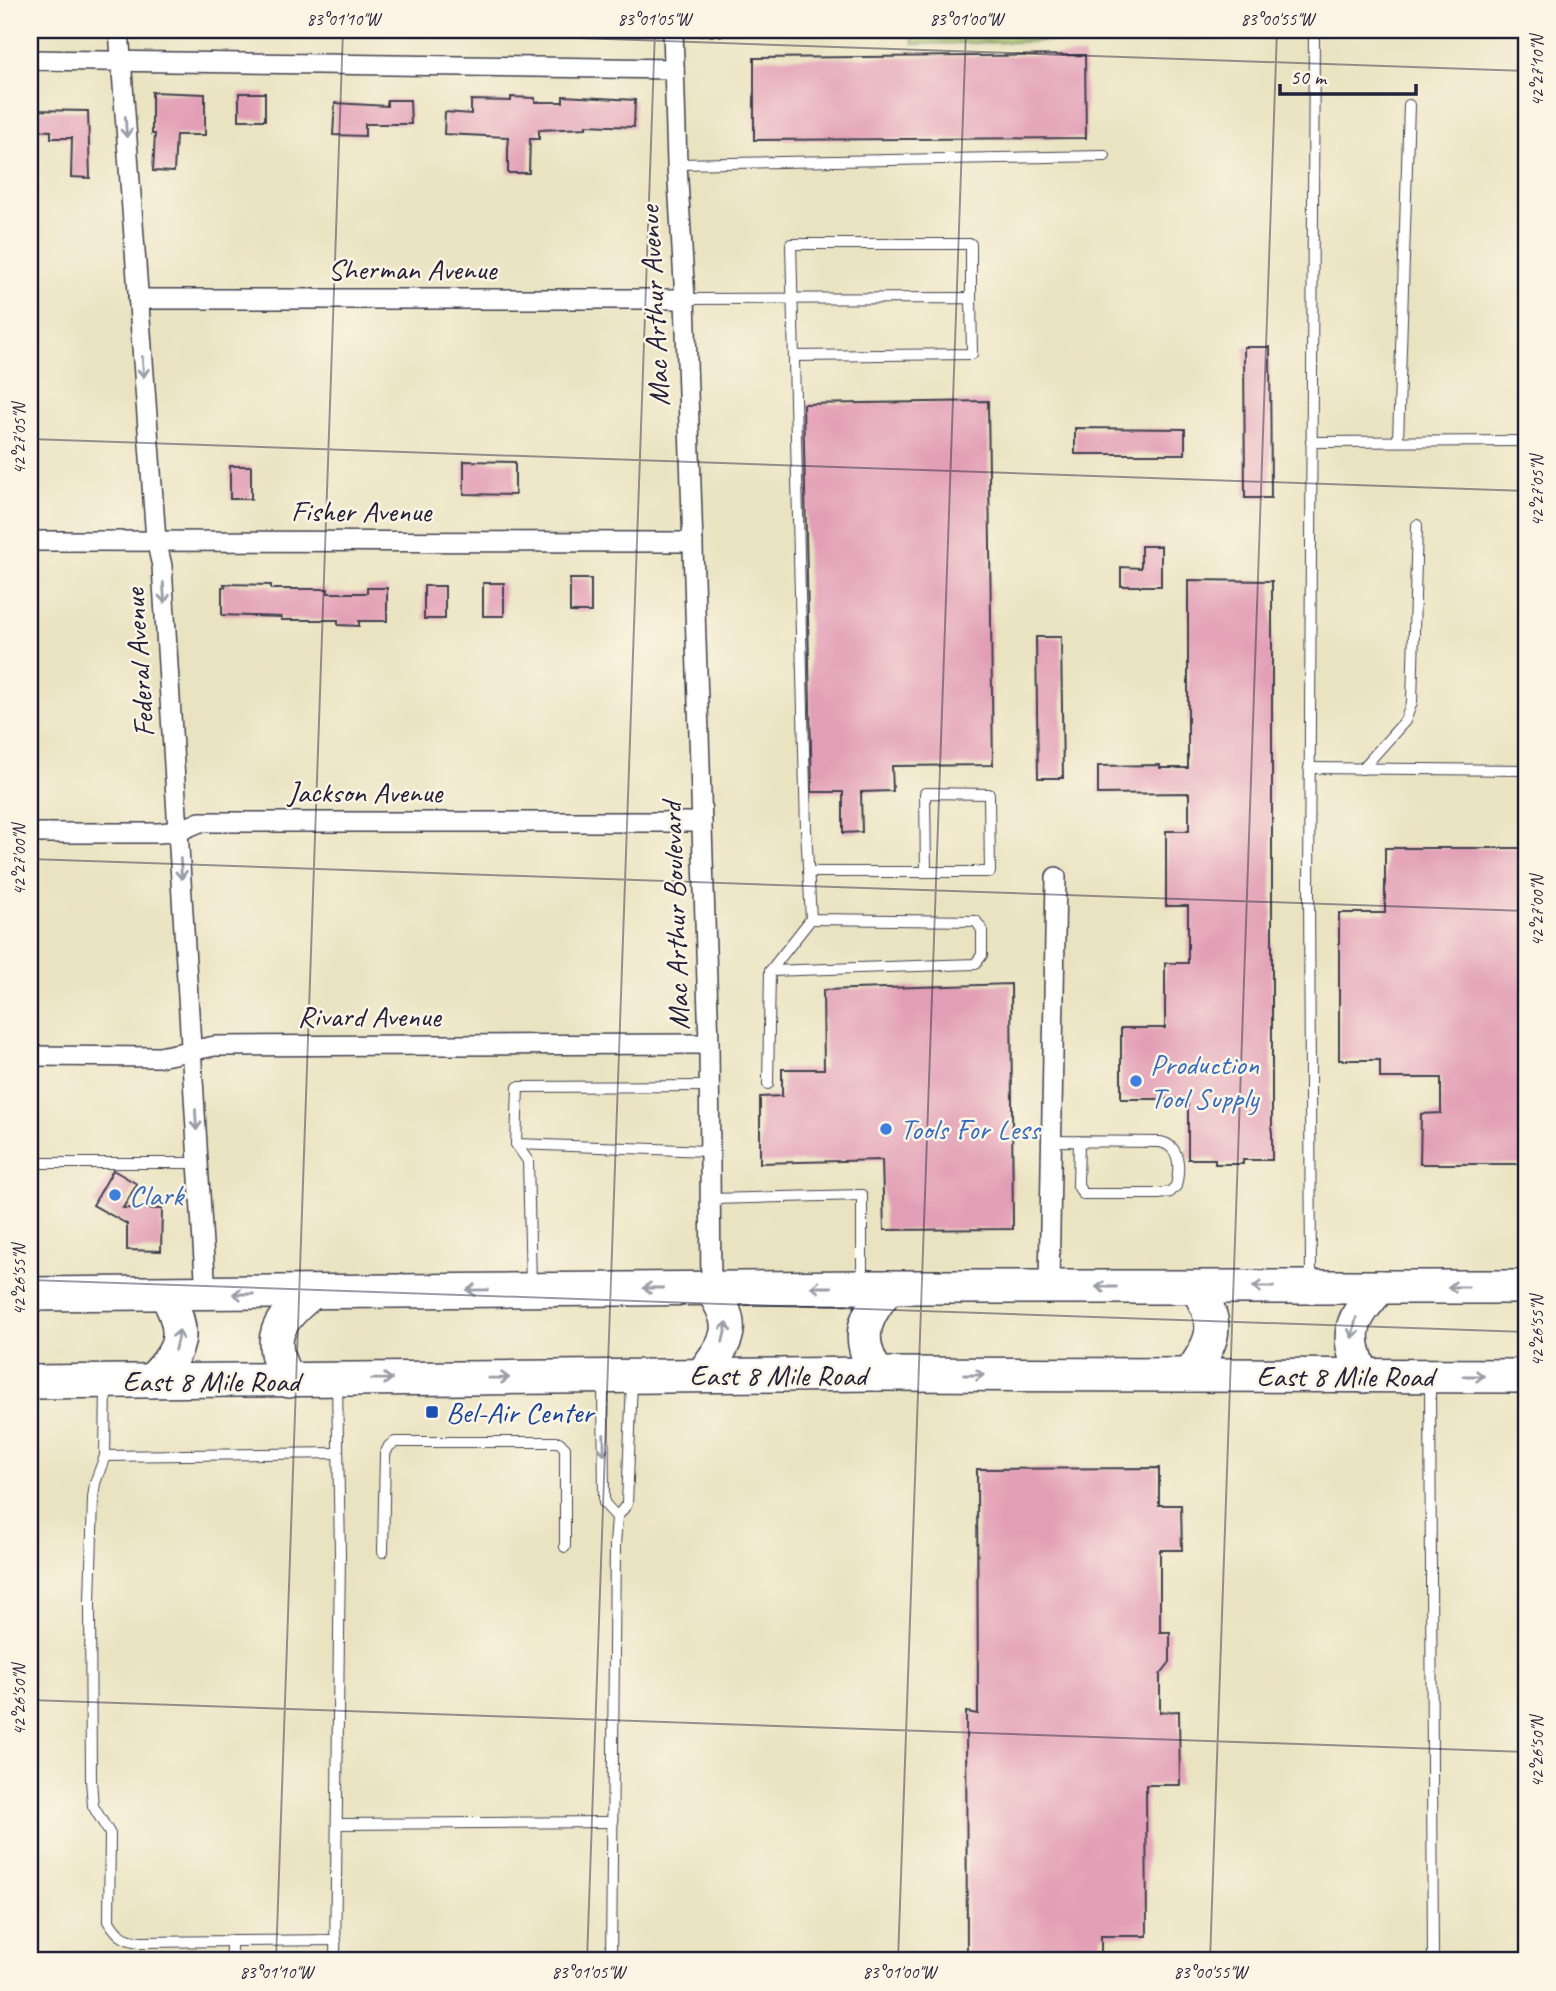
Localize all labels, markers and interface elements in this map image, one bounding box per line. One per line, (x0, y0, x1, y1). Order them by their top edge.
text: 83°01'10"W (306, 8, 383, 30)
text: 83°01'05"W (617, 8, 694, 30)
text: 83°01'00"W (929, 8, 1006, 30)
text: 83°00'55"W (1240, 8, 1317, 30)
text: 42°27'10"N (1526, 32, 1548, 106)
scale bar (1280, 52, 1416, 96)
text: 50 m (1290, 64, 1328, 90)
one-way arrow (120, 116, 133, 138)
street label: Mac Arthur Avenue (630, 203, 678, 407)
street label: Sherman Avenue (328, 250, 498, 288)
one-way arrow (137, 355, 150, 378)
text: 42°27'05"N (8, 400, 30, 474)
text: 42°27'05"N (1526, 452, 1548, 526)
street label: Fisher Avenue (291, 492, 433, 530)
one-way arrow (158, 582, 171, 604)
street label: Federal Avenue (115, 585, 163, 739)
street label: Jackson Avenue (286, 773, 444, 811)
street label: Mac Arthur Boulevard (652, 797, 698, 1031)
text: 42°27'00"N (8, 821, 30, 895)
one-way arrow (175, 858, 188, 881)
text: 42°27'00"N (1526, 872, 1548, 946)
street label: Rivard Avenue (298, 997, 443, 1035)
place label: Production Tool Supply (1150, 1045, 1260, 1117)
marker: Production Tool Supply (1128, 1073, 1144, 1089)
one-way arrow (190, 1108, 203, 1131)
place label: Tools For Less (900, 1110, 1042, 1148)
marker: Tools For Less (878, 1121, 894, 1137)
place label: Clark (129, 1176, 185, 1214)
marker: Clark (107, 1187, 123, 1203)
text: 42°26'55"N (8, 1241, 30, 1315)
one-way arrow (809, 1280, 832, 1294)
one-way arrow (1095, 1280, 1118, 1294)
one-way arrow (1252, 1280, 1275, 1294)
one-way arrow (1447, 1280, 1470, 1294)
one-way arrow (641, 1281, 664, 1295)
one-way arrow (466, 1284, 489, 1297)
one-way arrow (231, 1287, 254, 1300)
text: 42°26'55"N (1526, 1292, 1548, 1366)
one-way arrow (1346, 1317, 1359, 1339)
one-way arrow (720, 1322, 733, 1344)
one-way arrow (172, 1330, 185, 1352)
street label: East 8 Mile Road (689, 1356, 871, 1394)
street label: East 8 Mile Road (1256, 1357, 1438, 1395)
street label: East 8 Mile Road (122, 1362, 304, 1400)
one-way arrow (962, 1368, 985, 1382)
one-way arrow (1462, 1369, 1485, 1383)
one-way arrow (487, 1371, 510, 1385)
one-way arrow (370, 1373, 393, 1386)
place label: Bel-Air Center (446, 1393, 596, 1431)
marker: Bel-Air Center (424, 1404, 440, 1420)
one-way arrow (597, 1433, 611, 1456)
text: 42°26'50"N (8, 1661, 30, 1735)
text: 42°26'50"N (1526, 1713, 1548, 1787)
text: 83°01'10"W (239, 1961, 316, 1983)
text: 83°01'05"W (551, 1961, 628, 1983)
text: 83°01'00"W (862, 1961, 939, 1983)
text: 83°00'55"W (1173, 1961, 1250, 1983)

